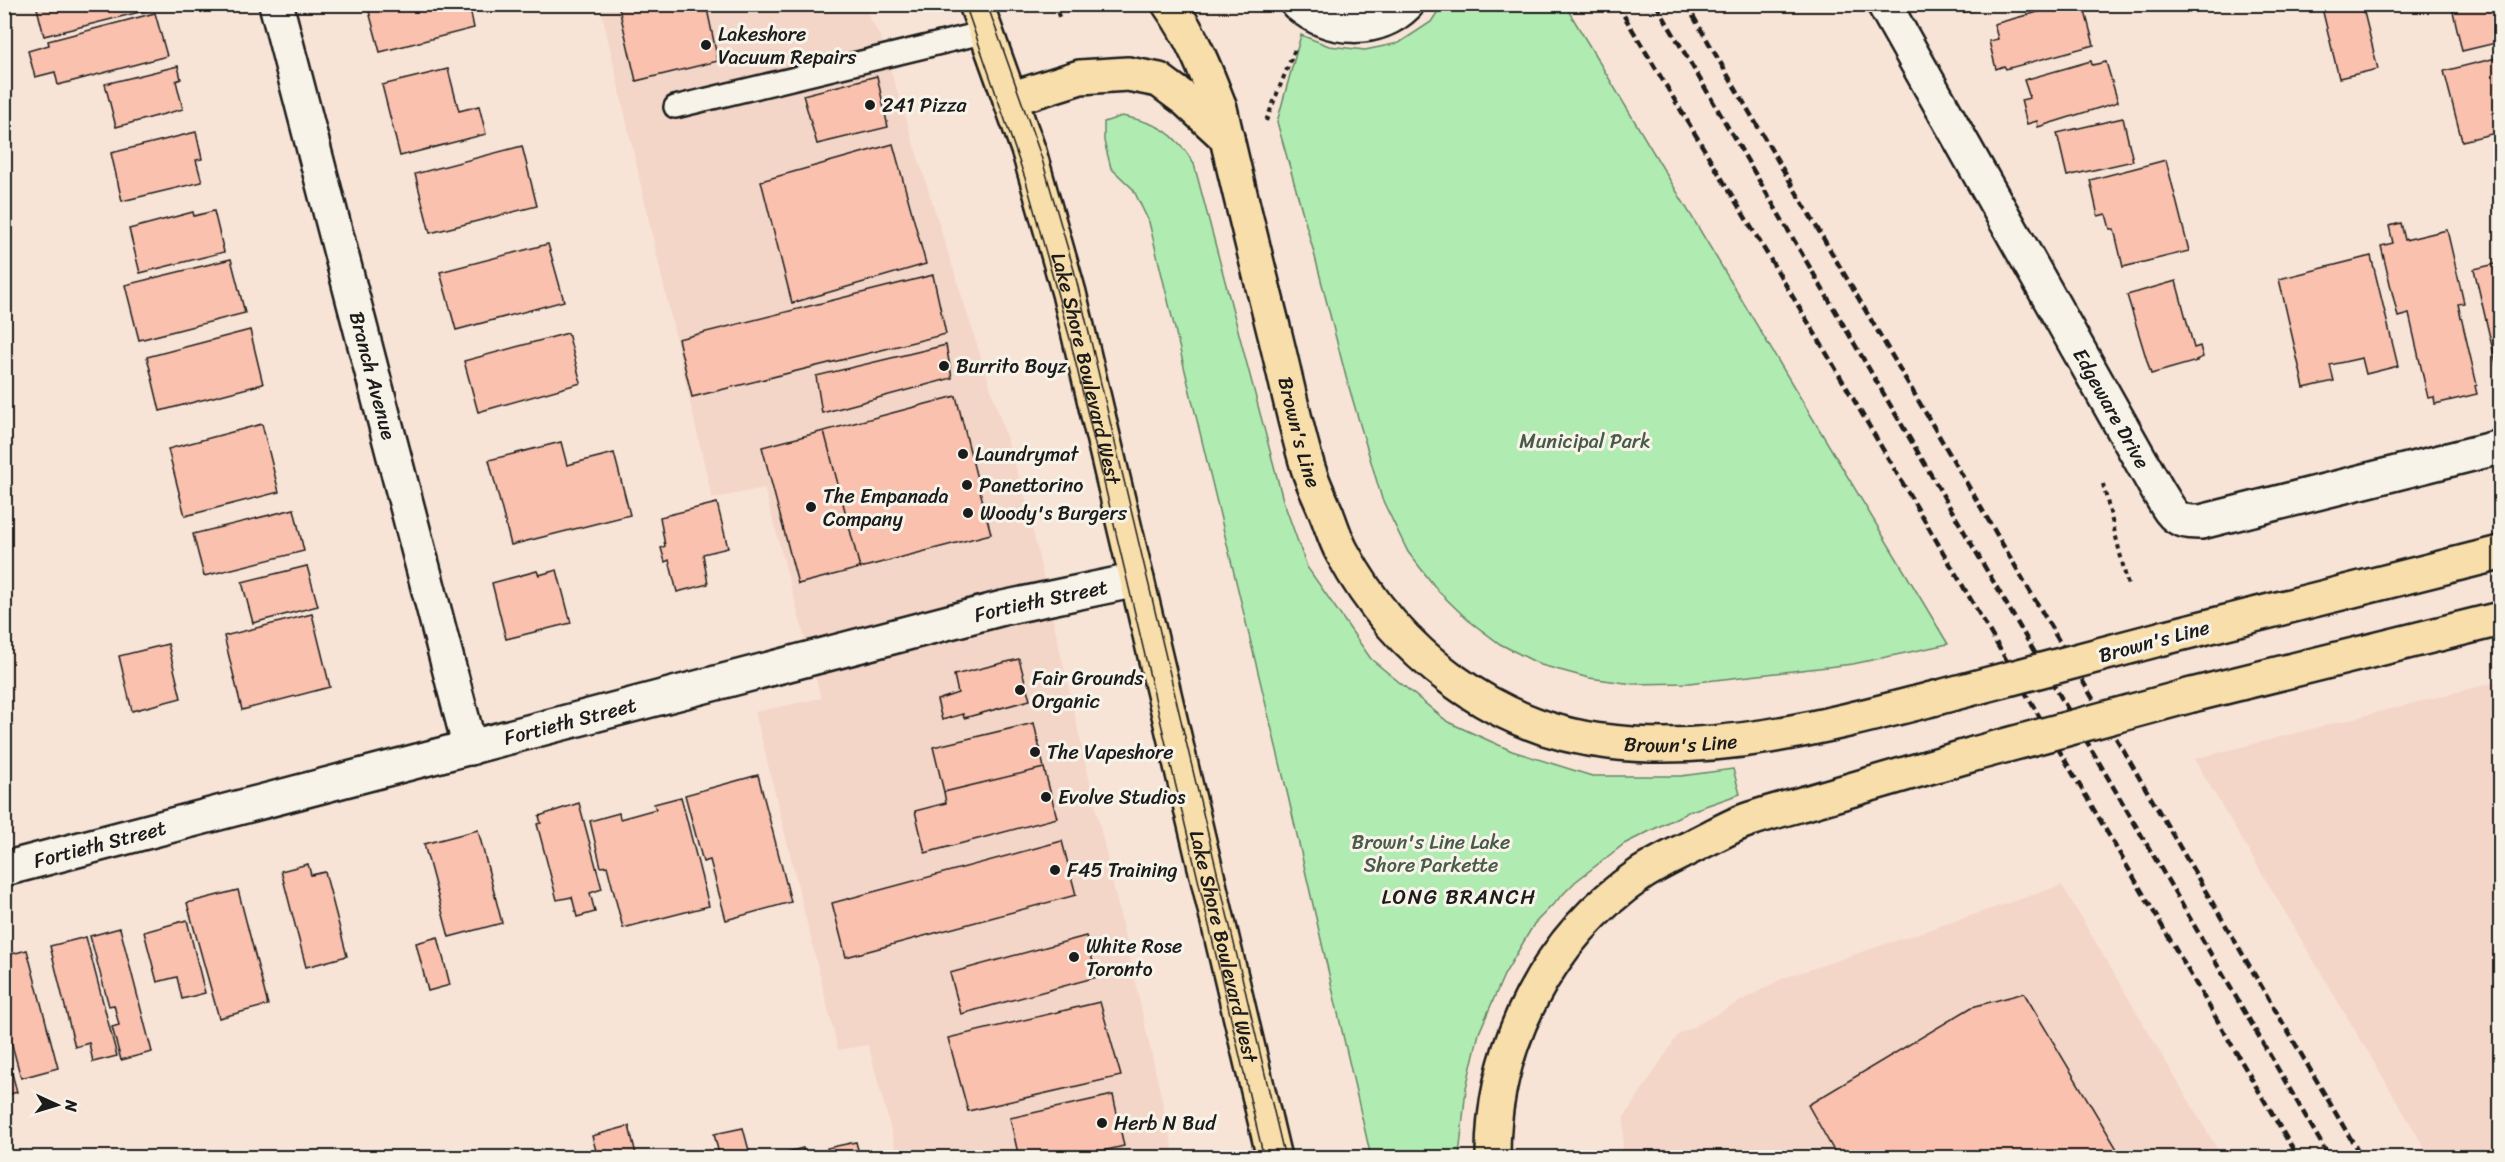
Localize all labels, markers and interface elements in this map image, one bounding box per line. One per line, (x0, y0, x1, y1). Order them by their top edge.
place label: Lakeshore Vacuum Repairs (718, 17, 857, 75)
marker: Lakeshore Vacuum Repairs (699, 38, 713, 52)
place label: 241 Pizza (882, 88, 967, 123)
marker: 241 Pizza (863, 98, 877, 112)
street label: Lake Shore Boulevard West (1040, 248, 1131, 489)
street label: Branch Avenue (339, 308, 406, 444)
street label: Edgeware Drive (2063, 342, 2159, 476)
place label: Burrito Boyz (956, 349, 1068, 384)
marker: Burrito Boyz (937, 359, 951, 373)
street label: Brown's Line (1268, 373, 1331, 493)
park label: Municipal Park (1519, 424, 1651, 459)
place label: Laundrymat (975, 437, 1079, 472)
marker: Laundrymat (956, 447, 970, 461)
place label: Panettorino (979, 468, 1083, 503)
marker: Panettorino (960, 478, 974, 492)
place label: The Empanada Company (823, 479, 949, 537)
place label: Woody's Burgers (980, 496, 1128, 531)
marker: The Empanada Company (804, 500, 818, 514)
marker: Woody's Burgers (961, 506, 975, 520)
street label: Fortieth Street (970, 570, 1111, 633)
street label: Brown's Line (2095, 610, 2213, 673)
place label: Fair Grounds Organic (1032, 661, 1145, 719)
marker: Fair Grounds Organic (1013, 683, 1027, 697)
street label: Fortieth Street (500, 687, 640, 756)
street label: Brown's Line (1623, 724, 1739, 763)
place label: The Vapeshore (1047, 735, 1174, 770)
marker: The Vapeshore (1028, 745, 1042, 759)
place label: Evolve Studios (1058, 780, 1186, 815)
marker: Evolve Studios (1039, 790, 1053, 804)
street label: Fortieth Street (30, 810, 170, 879)
park label: Brown's Line Lake Shore Parkette (1352, 825, 1510, 883)
street label: Lake Shore Boulevard West (1179, 827, 1268, 1067)
place label: F45 Training (1067, 853, 1178, 888)
marker: F45 Training (1048, 863, 1062, 877)
district label: LONG BRANCH (1381, 878, 1537, 916)
place label: White Rose Toronto (1086, 929, 1182, 987)
marker: White Rose Toronto (1067, 950, 1081, 964)
north arrow (27, 1075, 87, 1135)
text: N (57, 1098, 86, 1113)
place label: Herb N Bud (1114, 1106, 1217, 1141)
marker: Herb N Bud (1095, 1116, 1109, 1130)

